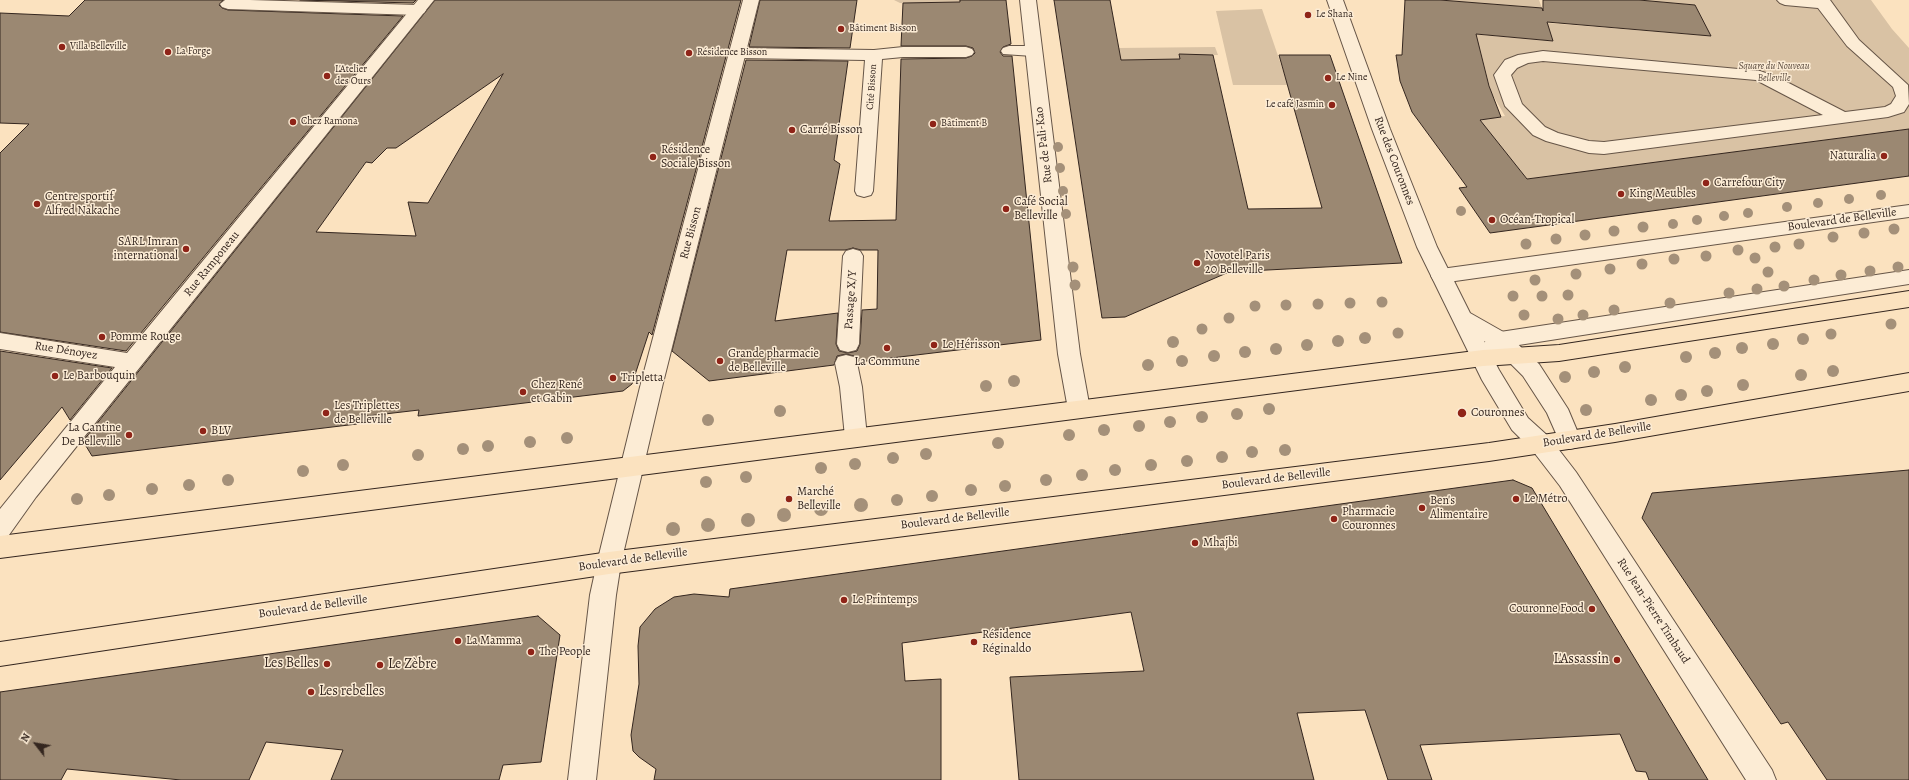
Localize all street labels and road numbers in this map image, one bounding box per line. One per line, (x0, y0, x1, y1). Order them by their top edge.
street label: Cité Bisson (864, 64, 880, 110)
street label: Rue de Pali-Kao (1032, 106, 1056, 184)
street label: Rue des Couronnes (1370, 115, 1418, 207)
street label: Rue Bisson (677, 205, 705, 261)
street label: Boulevard de Belleville (1787, 205, 1897, 235)
street label: Rue Ramponeau (181, 228, 243, 300)
street label: Passage X/Y (842, 270, 860, 330)
street label: Rue Dénoyez (34, 339, 98, 363)
street label: Boulevard de Belleville (1542, 419, 1652, 451)
street label: Boulevard de Belleville (1221, 465, 1331, 493)
street label: Boulevard de Belleville (900, 505, 1010, 533)
street label: Boulevard de Belleville (578, 545, 688, 575)
street label: Rue Jean-Pierre Timbaud (1614, 556, 1692, 666)
street label: Boulevard de Belleville (258, 592, 368, 622)

